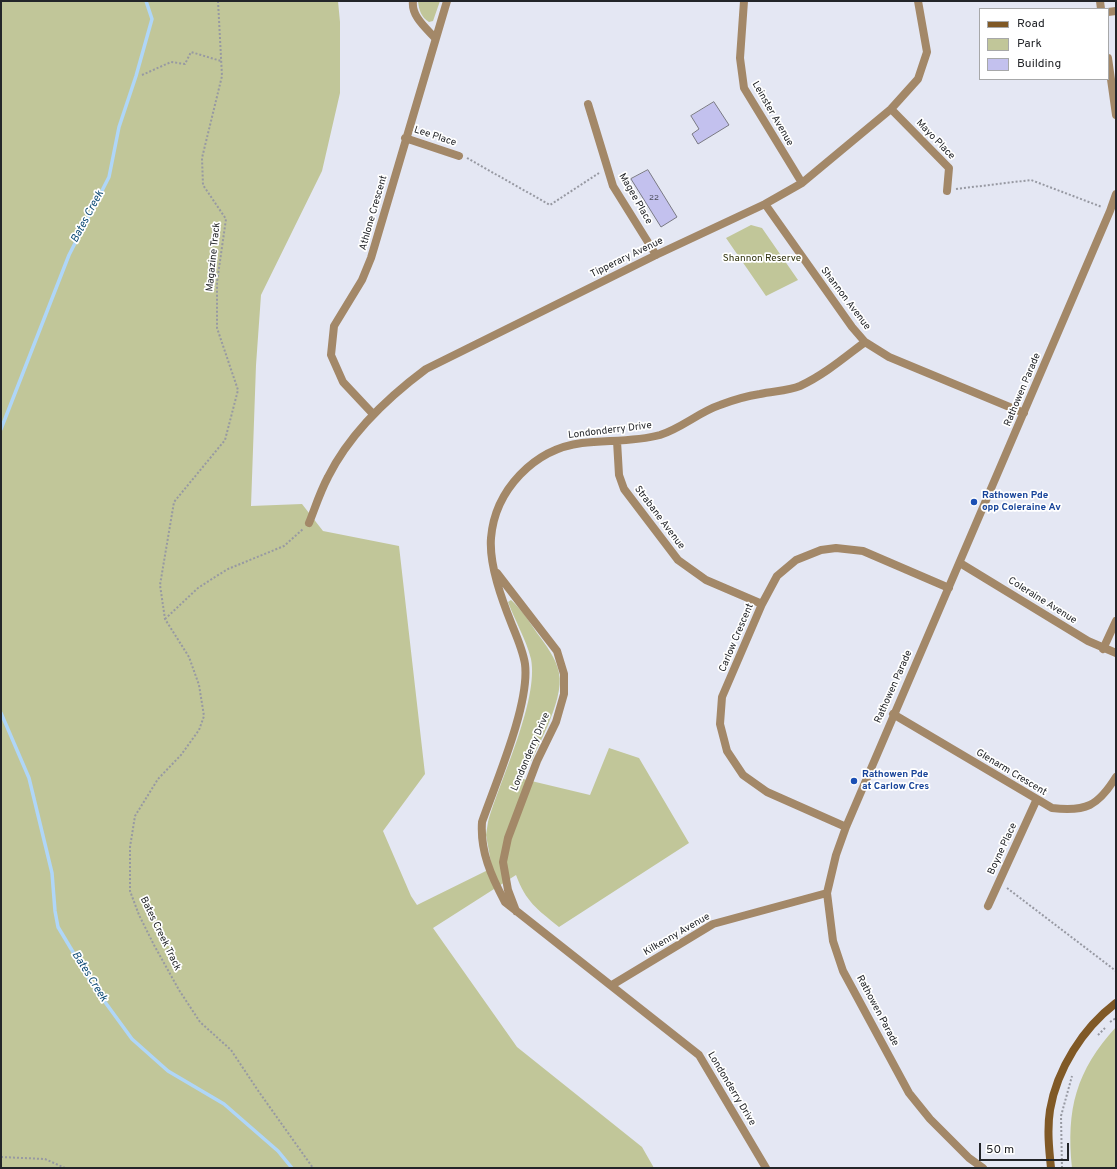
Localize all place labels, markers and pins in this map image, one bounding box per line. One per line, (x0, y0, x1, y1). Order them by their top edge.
place label: Rathowen Pde opp Coleraine Av (982, 490, 1061, 514)
marker: Rathowen Pde opp Coleraine Av (969, 497, 979, 507)
place label: Rathowen Pde at Carlow Cres (862, 769, 929, 792)
marker: Rathowen Pde at Carlow Cres (849, 776, 859, 786)

